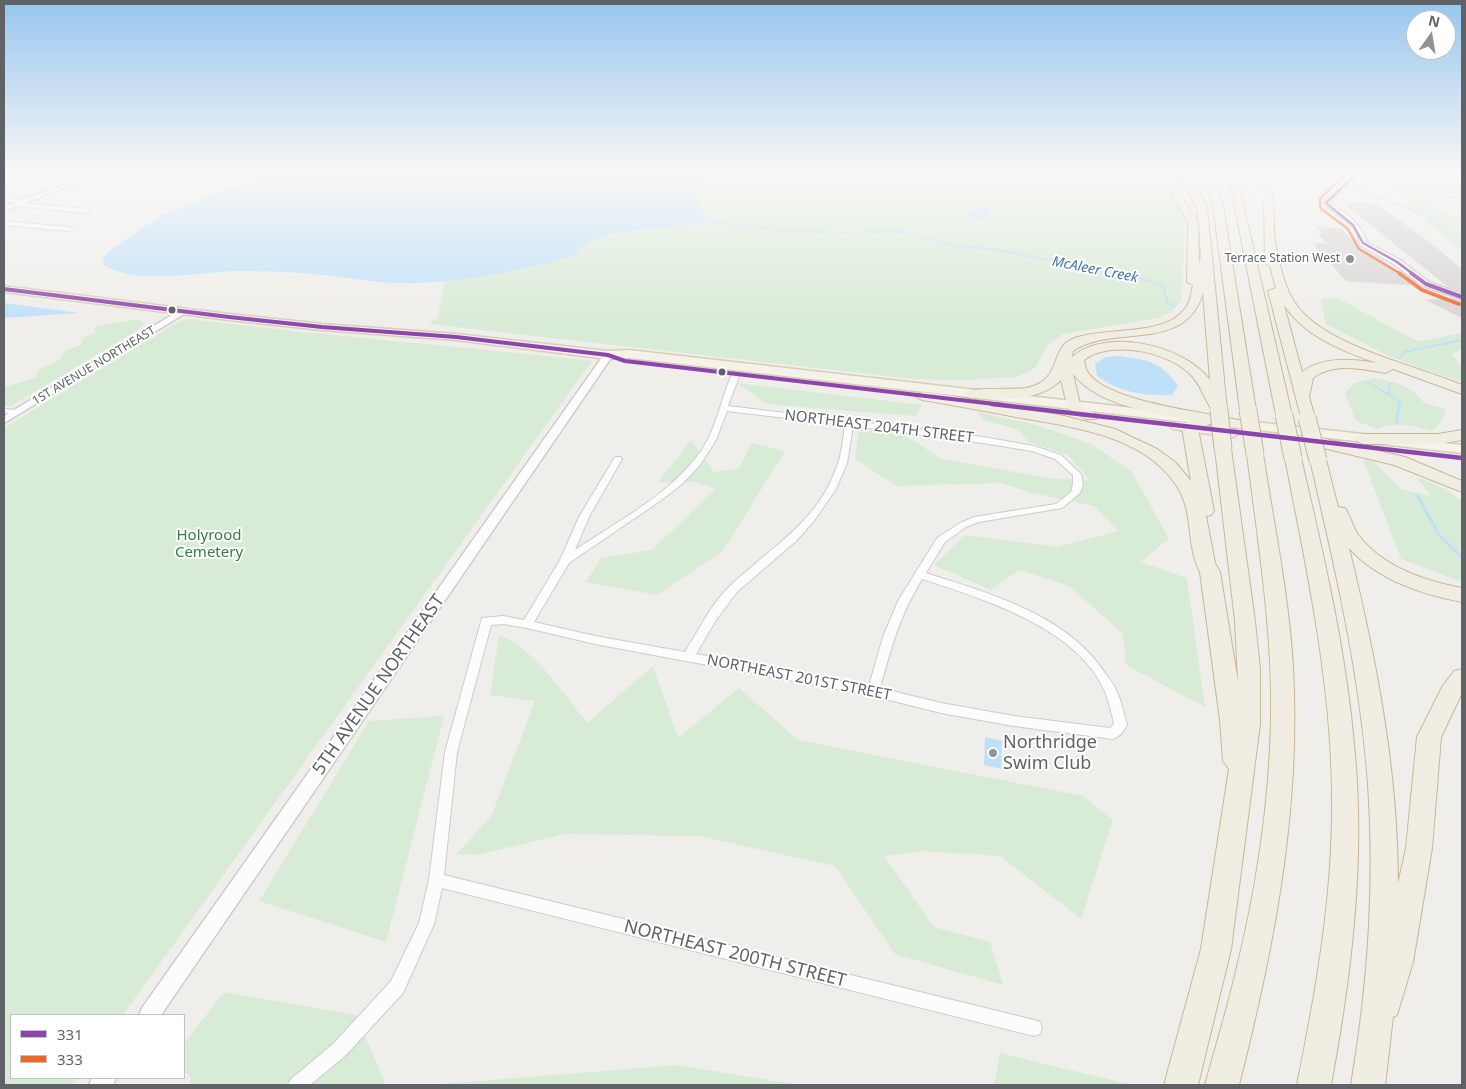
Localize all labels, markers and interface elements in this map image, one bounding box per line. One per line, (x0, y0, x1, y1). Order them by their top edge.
north arrow (1406, 10, 1456, 60)
text: N (1427, 10, 1442, 31)
place label: Terrace Station West (1225, 252, 1340, 266)
water label: McAleer Creek (1051, 253, 1139, 287)
marker: Terrace Station West (1344, 253, 1356, 265)
unlabelled marker (167, 305, 177, 315)
street label: 1ST AVENUE NORTHEAST (30, 323, 158, 409)
unlabelled marker (717, 367, 727, 377)
street label: NORTHEAST 204TH STREET (783, 406, 975, 448)
park label: Holyrood Cemetery (175, 527, 243, 562)
street label: 5TH AVENUE NORTHEAST (308, 591, 450, 779)
street label: NORTHEAST 201ST STREET (705, 651, 893, 705)
place label: Northridge Swim Club (1003, 732, 1097, 774)
marker: Northridge Swim Club (987, 747, 999, 759)
street label: NORTHEAST 200TH STREET (622, 916, 848, 992)
legend (10, 1014, 185, 1079)
text: 331 (57, 1024, 83, 1044)
text: 333 (57, 1049, 83, 1069)

